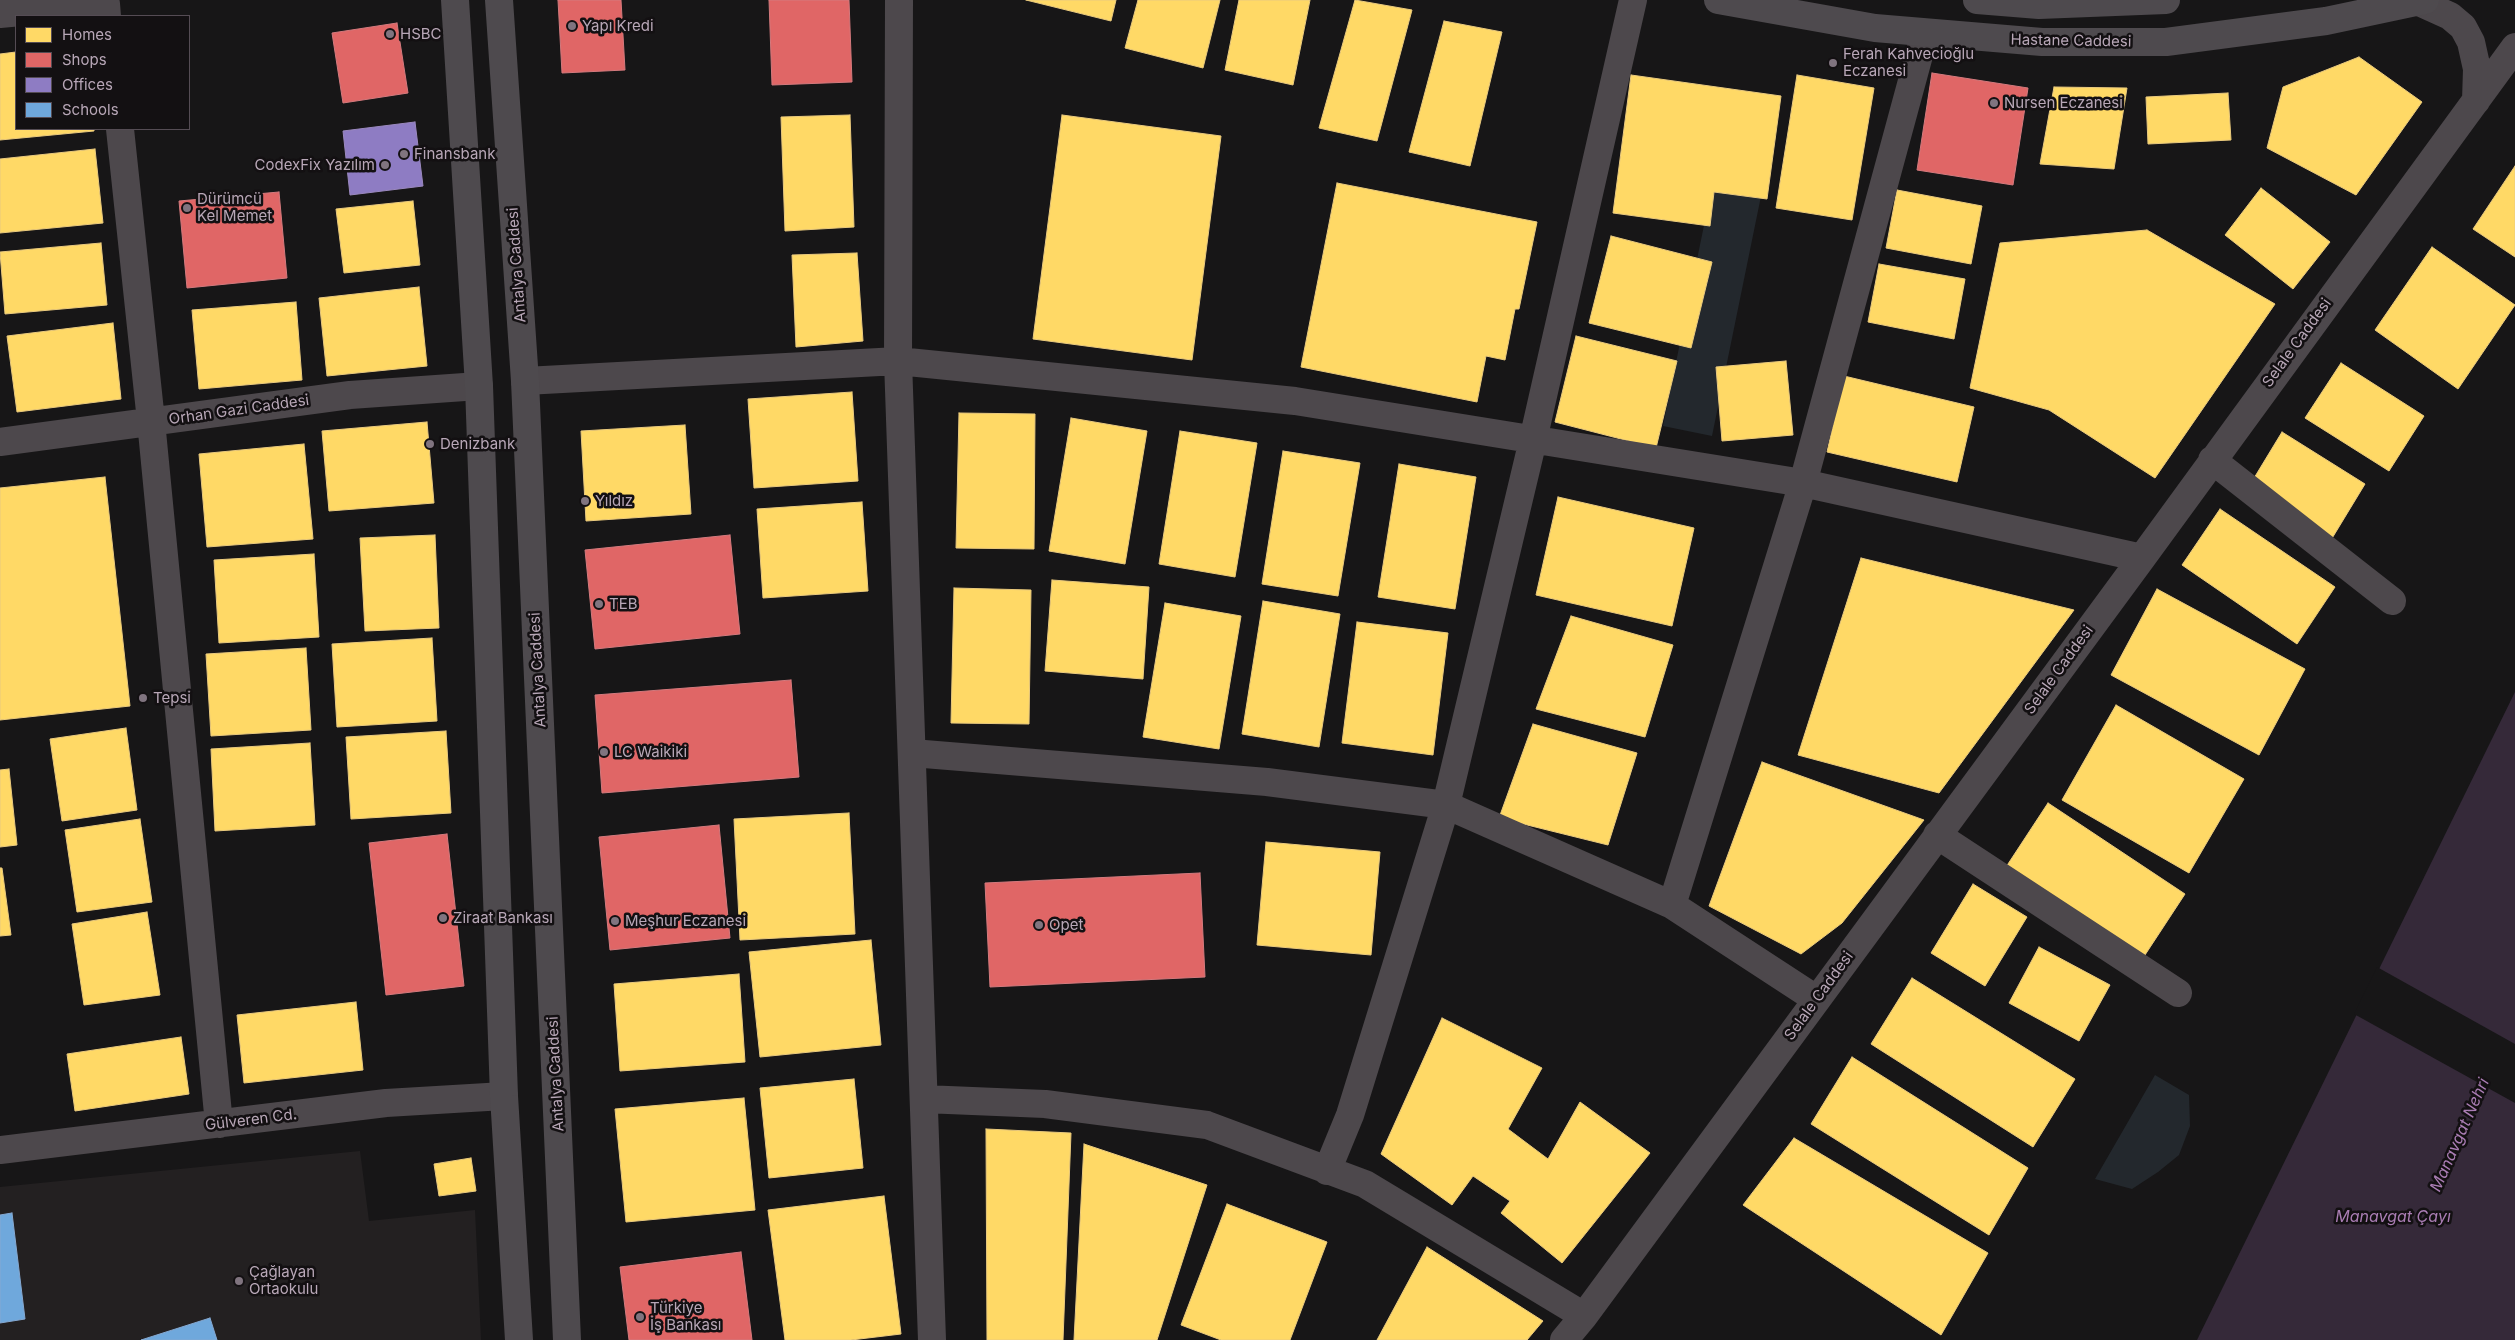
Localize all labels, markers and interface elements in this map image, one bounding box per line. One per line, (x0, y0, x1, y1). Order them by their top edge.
legend (15, 15, 190, 130)
place label: Yapı Kredi (582, 17, 654, 35)
marker: Yapı Kredi (566, 20, 578, 32)
text: Homes (62, 25, 112, 44)
place label: HSBC (400, 25, 442, 43)
marker: HSBC (384, 28, 396, 40)
street label: Hastane Caddesi (2010, 31, 2132, 51)
place label: Ferah Kahvecioğlu Eczanesi (1843, 45, 1974, 80)
text: Shops (62, 50, 107, 69)
marker: Ferah Kahvecioğlu Eczanesi (1827, 57, 1839, 69)
text: Offices (62, 75, 113, 94)
place label: Nursen Eczanesi (2004, 94, 2123, 112)
marker: Nursen Eczanesi (1988, 97, 2000, 109)
text: Schools (62, 100, 119, 119)
place label: Finansbank (414, 145, 495, 163)
marker: Finansbank (398, 148, 410, 160)
place label: CodexFix Yazılım (255, 156, 375, 174)
marker: CodexFix Yazılım (379, 159, 391, 171)
place label: Dürümcü Kel Memet (197, 190, 272, 225)
marker: Dürümcü Kel Memet (181, 202, 193, 214)
street label: Antalya Caddesi (504, 207, 530, 323)
street label: Selale Caddesi (2259, 295, 2335, 391)
street label: Orhan Gazi Caddesi (168, 391, 310, 429)
place label: Denizbank (440, 435, 515, 453)
marker: Denizbank (424, 438, 436, 450)
place label: Yıldız (595, 492, 633, 510)
marker: Yıldız (579, 495, 591, 507)
place label: TEB (609, 595, 638, 613)
marker: TEB (593, 598, 605, 610)
street label: Antalya Caddesi (526, 612, 550, 728)
street label: Selale Caddesi (2021, 622, 2097, 718)
place label: Tepsi (153, 689, 191, 707)
marker: Tepsi (137, 692, 149, 704)
place label: LC Waikiki (614, 743, 687, 761)
marker: LC Waikiki (598, 746, 610, 758)
place label: Ziraat Bankası (453, 909, 553, 927)
marker: Ziraat Bankası (437, 912, 449, 924)
place label: Meşhur Eczanesi (625, 912, 746, 930)
marker: Meşhur Eczanesi (609, 915, 621, 927)
place label: Opet (1049, 916, 1083, 934)
marker: Opet (1033, 919, 1045, 931)
street label: Selale Caddesi (1781, 948, 1857, 1044)
street label: Antalya Caddesi (544, 1016, 568, 1132)
water label: Manavgat Nehri (2426, 1075, 2494, 1195)
street label: Gülveren Cd. (204, 1105, 298, 1135)
water label: Manavgat Çayı (2335, 1207, 2451, 1227)
place label: Çağlayan Ortaokulu (249, 1263, 318, 1298)
marker: Çağlayan Ortaokulu (233, 1275, 245, 1287)
place label: Türkiye İş Bankası (650, 1299, 721, 1334)
marker: Türkiye İş Bankası (634, 1311, 646, 1323)

